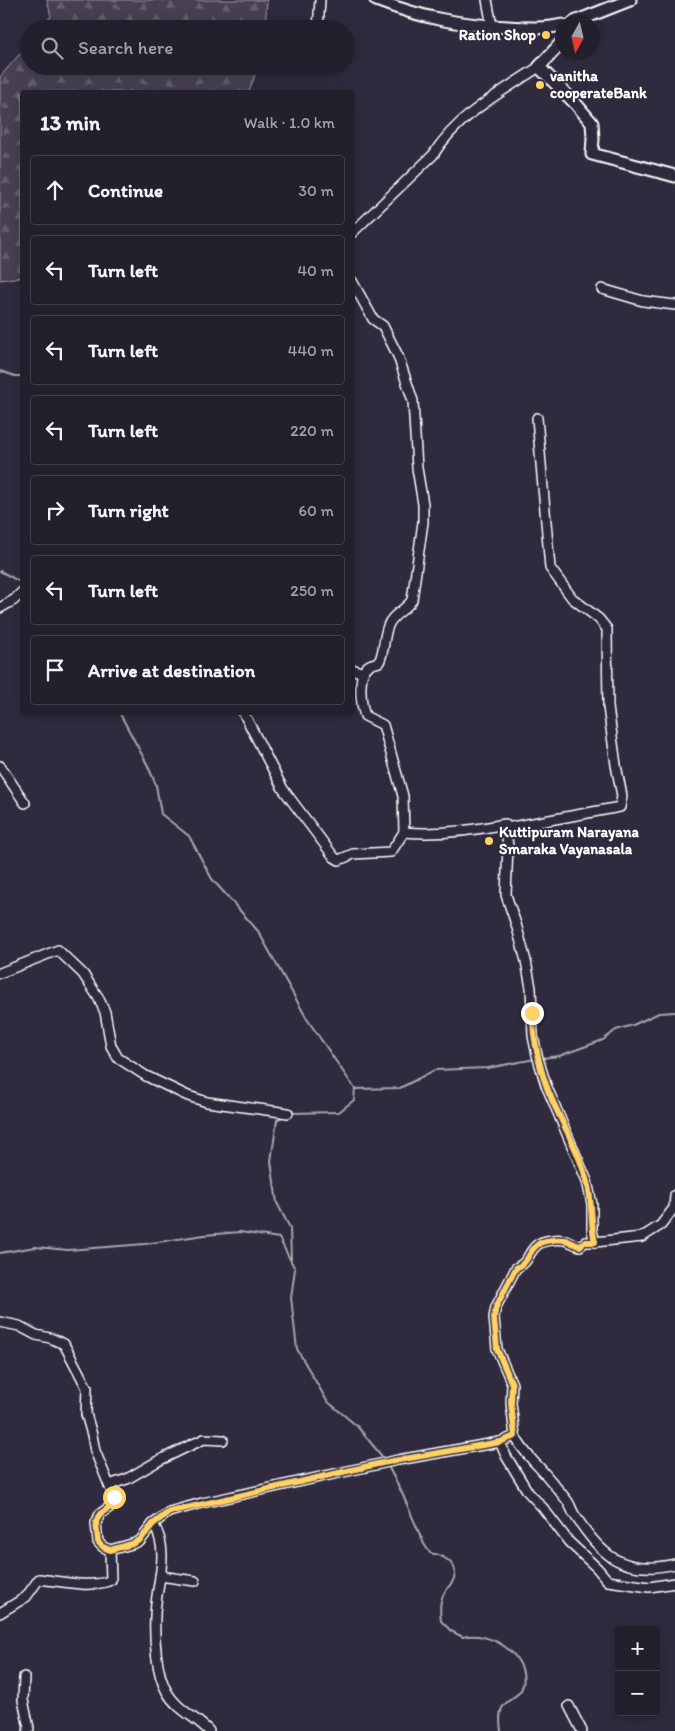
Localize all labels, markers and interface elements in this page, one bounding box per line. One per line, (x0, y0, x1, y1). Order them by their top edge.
north arrow (555, 15, 600, 60)
search box (20, 20, 355, 75)
place label: Ration Shop (459, 26, 536, 45)
marker: Ration Shop (540, 29, 552, 41)
icon: search (38, 34, 66, 62)
text: Search here (78, 36, 173, 59)
place label: vanitha cooperateBank (550, 67, 647, 103)
marker: vanitha cooperateBank (534, 79, 546, 91)
text: 13 min (40, 110, 100, 135)
text: Walk · 1.0 km (244, 113, 335, 132)
icon: ahead (41, 176, 69, 204)
text: Continue (88, 179, 163, 202)
text: 30 m (298, 181, 334, 200)
icon: left (41, 256, 69, 284)
text: Turn left (88, 259, 158, 282)
text: 40 m (297, 261, 334, 280)
icon: left (41, 336, 69, 364)
text: Turn left (88, 339, 158, 362)
text: 440 m (288, 341, 334, 360)
icon: left (41, 416, 69, 444)
text: Turn left (88, 419, 158, 442)
text: 220 m (290, 421, 334, 440)
icon: right (41, 496, 69, 524)
text: Turn right (88, 499, 169, 522)
text: 60 m (299, 501, 334, 520)
icon: left (41, 576, 69, 604)
text: Turn left (88, 579, 158, 602)
text: 250 m (290, 581, 334, 600)
icon: arrive (41, 656, 69, 684)
text: Arrive at destination (88, 659, 255, 682)
place label: Kuttipuram Narayana Smaraka Vayanasala (499, 823, 640, 859)
marker: Kuttipuram Narayana Smaraka Vayanasala (483, 835, 495, 847)
route end (521, 1002, 544, 1025)
route start (103, 1486, 126, 1509)
map controls (615, 1626, 660, 1716)
button: + (615, 1626, 660, 1671)
button: − (615, 1671, 660, 1716)

